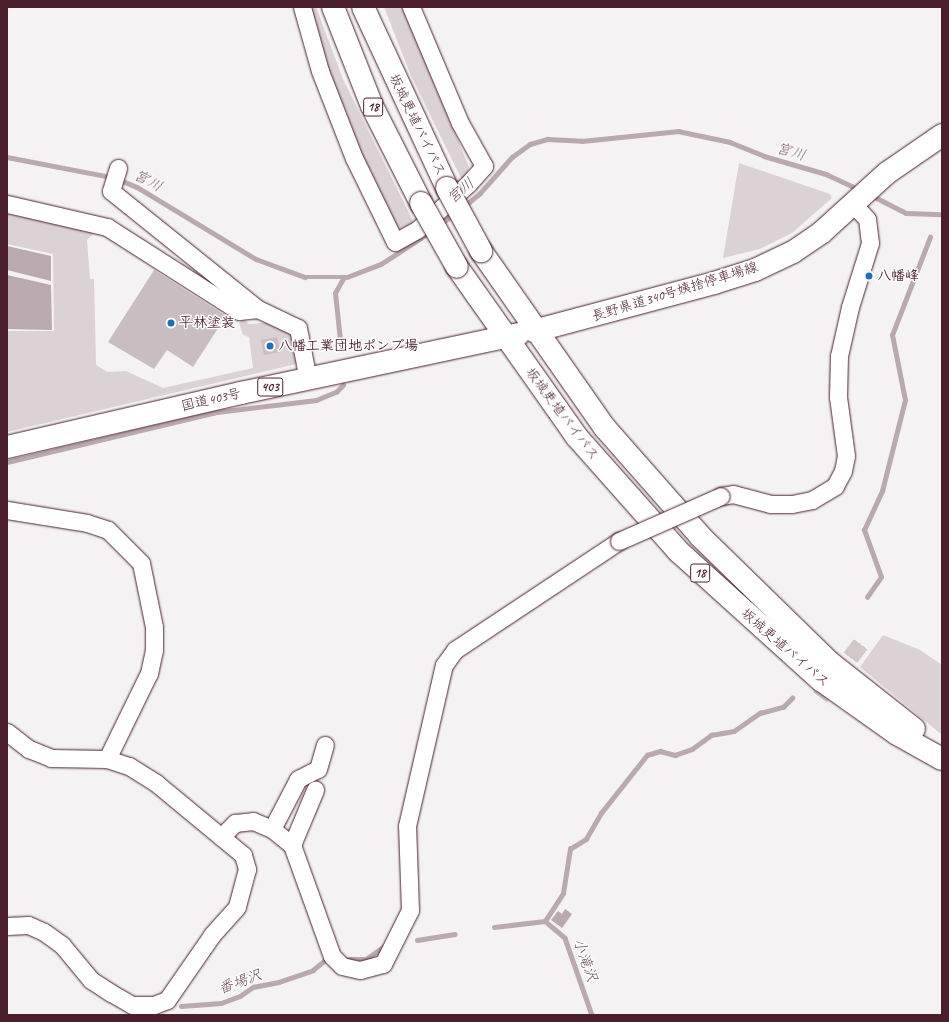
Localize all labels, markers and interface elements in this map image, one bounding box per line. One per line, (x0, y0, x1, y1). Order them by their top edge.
street label: 坂城更埴バイパス (385, 71, 449, 179)
road number: 18 (363, 96, 383, 118)
water label: 宮川 (774, 139, 808, 165)
water label: 宮川 (131, 166, 165, 196)
water label: 宮川 (444, 174, 478, 208)
street label: 長野県道340号姨捨停車場線 (590, 259, 760, 325)
place label: 八幡峰 (877, 268, 919, 284)
marker: 八幡峰 (864, 271, 874, 281)
place label: 平林塗装 (179, 315, 235, 331)
marker: 平林塗装 (166, 318, 176, 328)
place label: 八幡工業団地ポンプ場 (278, 338, 418, 354)
marker: 八幡工業団地ポンプ場 (265, 341, 275, 351)
street label: 坂城更埴バイパス (522, 364, 602, 464)
road number: 403 (257, 376, 283, 398)
street label: 国道403号 (179, 385, 243, 415)
road number: 18 (690, 562, 710, 584)
street label: 坂城更埴バイパス (737, 605, 833, 691)
water label: 小滝沢 (569, 936, 601, 984)
water label: 番場沢 (216, 966, 264, 998)

